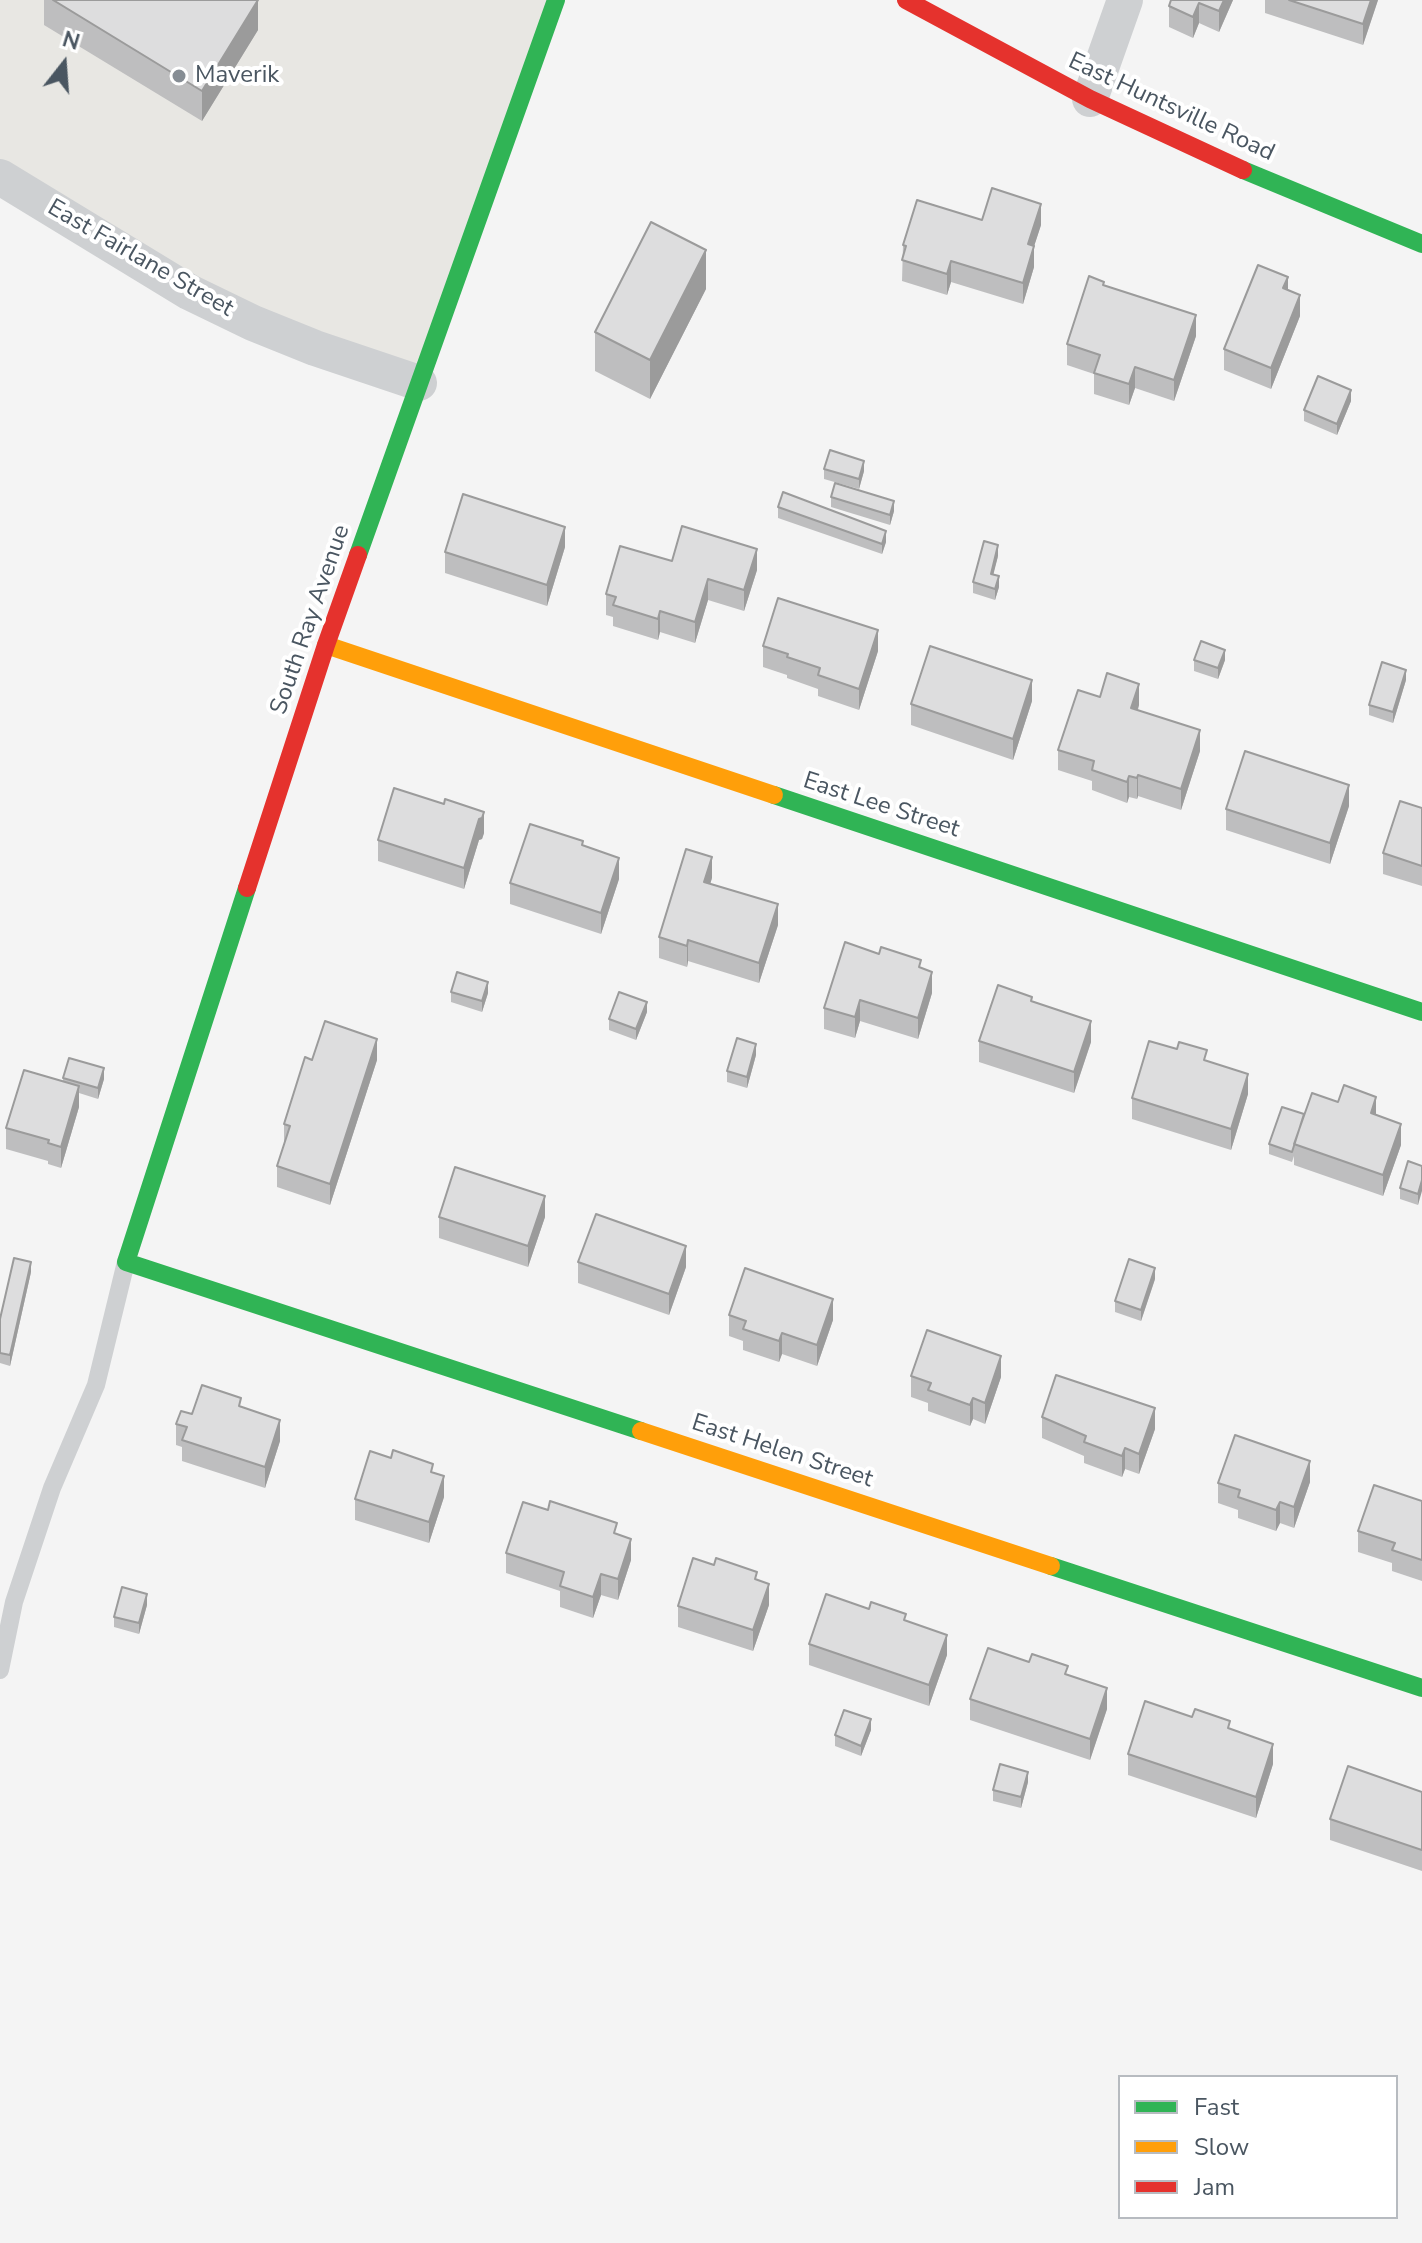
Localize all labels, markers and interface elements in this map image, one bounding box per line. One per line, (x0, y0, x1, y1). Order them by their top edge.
north arrow (24, 24, 104, 104)
text: N (59, 24, 83, 58)
street label: East Huntsville Road (1063, 48, 1279, 168)
place label: Maverik (195, 62, 279, 90)
marker: Maverik (170, 67, 188, 85)
street label: East Fairlane Street (42, 194, 238, 324)
street label: South Ray Avenue (265, 521, 357, 719)
street label: East Lee Street (799, 767, 963, 845)
street label: East Helen Street (688, 1409, 876, 1495)
legend (1118, 2075, 1398, 2219)
text: Fast (1194, 2091, 1239, 2123)
text: Slow (1194, 2131, 1249, 2163)
text: Jam (1194, 2171, 1235, 2203)

